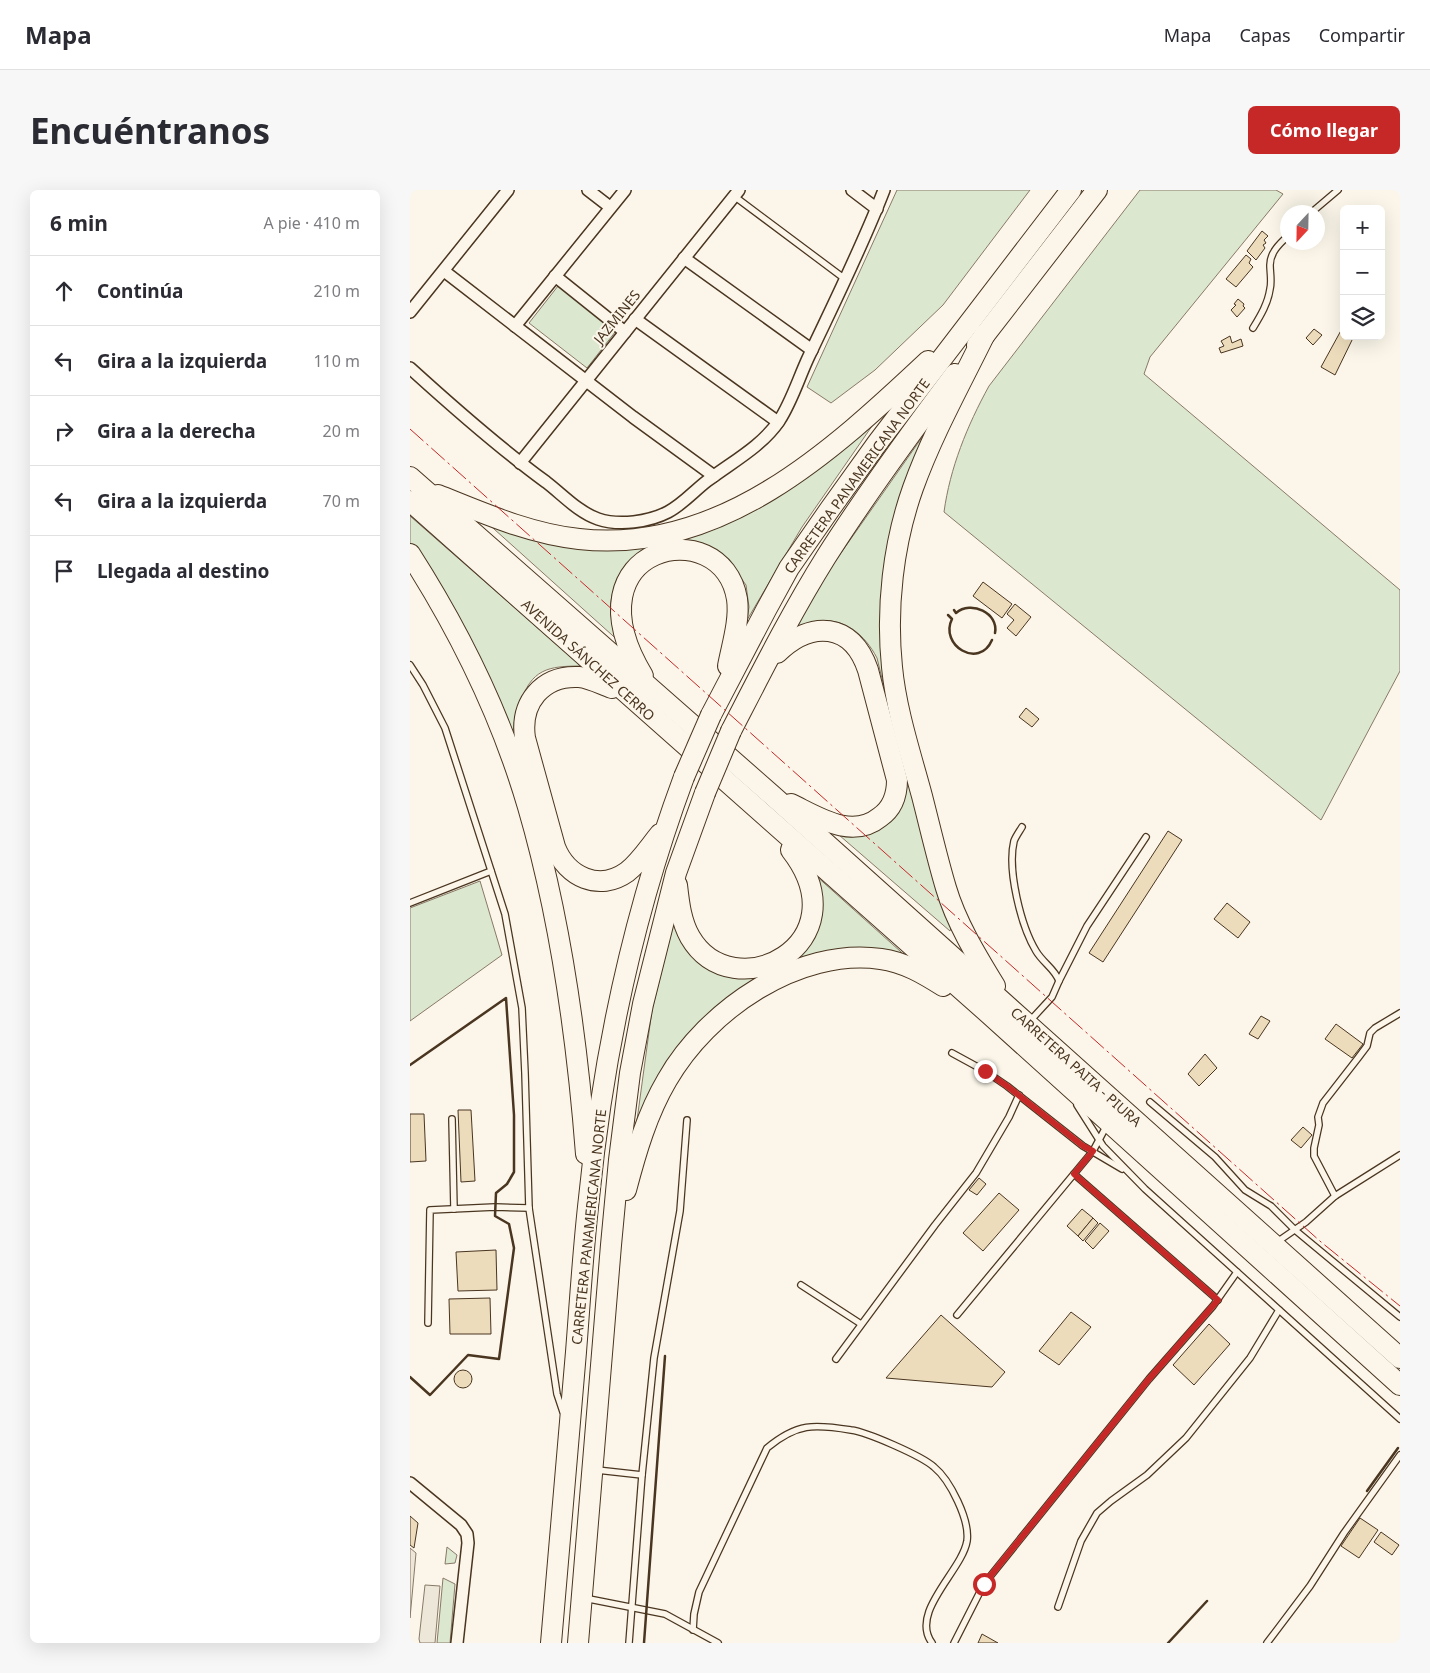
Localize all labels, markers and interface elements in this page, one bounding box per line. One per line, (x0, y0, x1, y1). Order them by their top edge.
text: Mapa (25, 18, 92, 51)
text: Mapa (1164, 23, 1211, 47)
text: Capas (1239, 23, 1291, 47)
text: Compartir (1319, 23, 1405, 47)
button: Cómo llegar (1248, 106, 1400, 154)
text: Encuéntranos (30, 107, 270, 154)
north arrow (1280, 205, 1325, 250)
map controls (1340, 205, 1385, 340)
button: + (1340, 205, 1385, 250)
text: 6 min (50, 209, 108, 237)
text: A pie · 410 m (263, 212, 360, 234)
button: − (1340, 250, 1385, 295)
icon: ahead (50, 277, 78, 305)
text: Continúa (97, 278, 183, 304)
text: 210 m (313, 280, 360, 302)
street label: JAZMINES (588, 285, 644, 349)
button: layers (1340, 295, 1385, 340)
icon: left (50, 347, 78, 375)
text: Gira a la izquierda (97, 348, 267, 374)
text: 110 m (313, 350, 360, 372)
street label: CARRETERA PANAMERICANA NORTE (779, 374, 934, 577)
icon: right (50, 417, 78, 445)
text: Gira a la derecha (97, 418, 256, 444)
text: 20 m (323, 420, 360, 442)
icon: left (50, 487, 78, 515)
text: Gira a la izquierda (97, 488, 267, 514)
text: 70 m (323, 490, 360, 512)
icon: arrive (50, 557, 78, 585)
text: Llegada al destino (97, 558, 269, 584)
street label: AVENIDA SÁNCHEZ CERRO (518, 595, 659, 725)
street label: CARRETERA PAITA - PIURA (1007, 1003, 1146, 1131)
route end (974, 1060, 997, 1083)
street label: CARRETERA PANAMERICANA NORTE (567, 1108, 610, 1346)
route start (973, 1573, 996, 1596)

